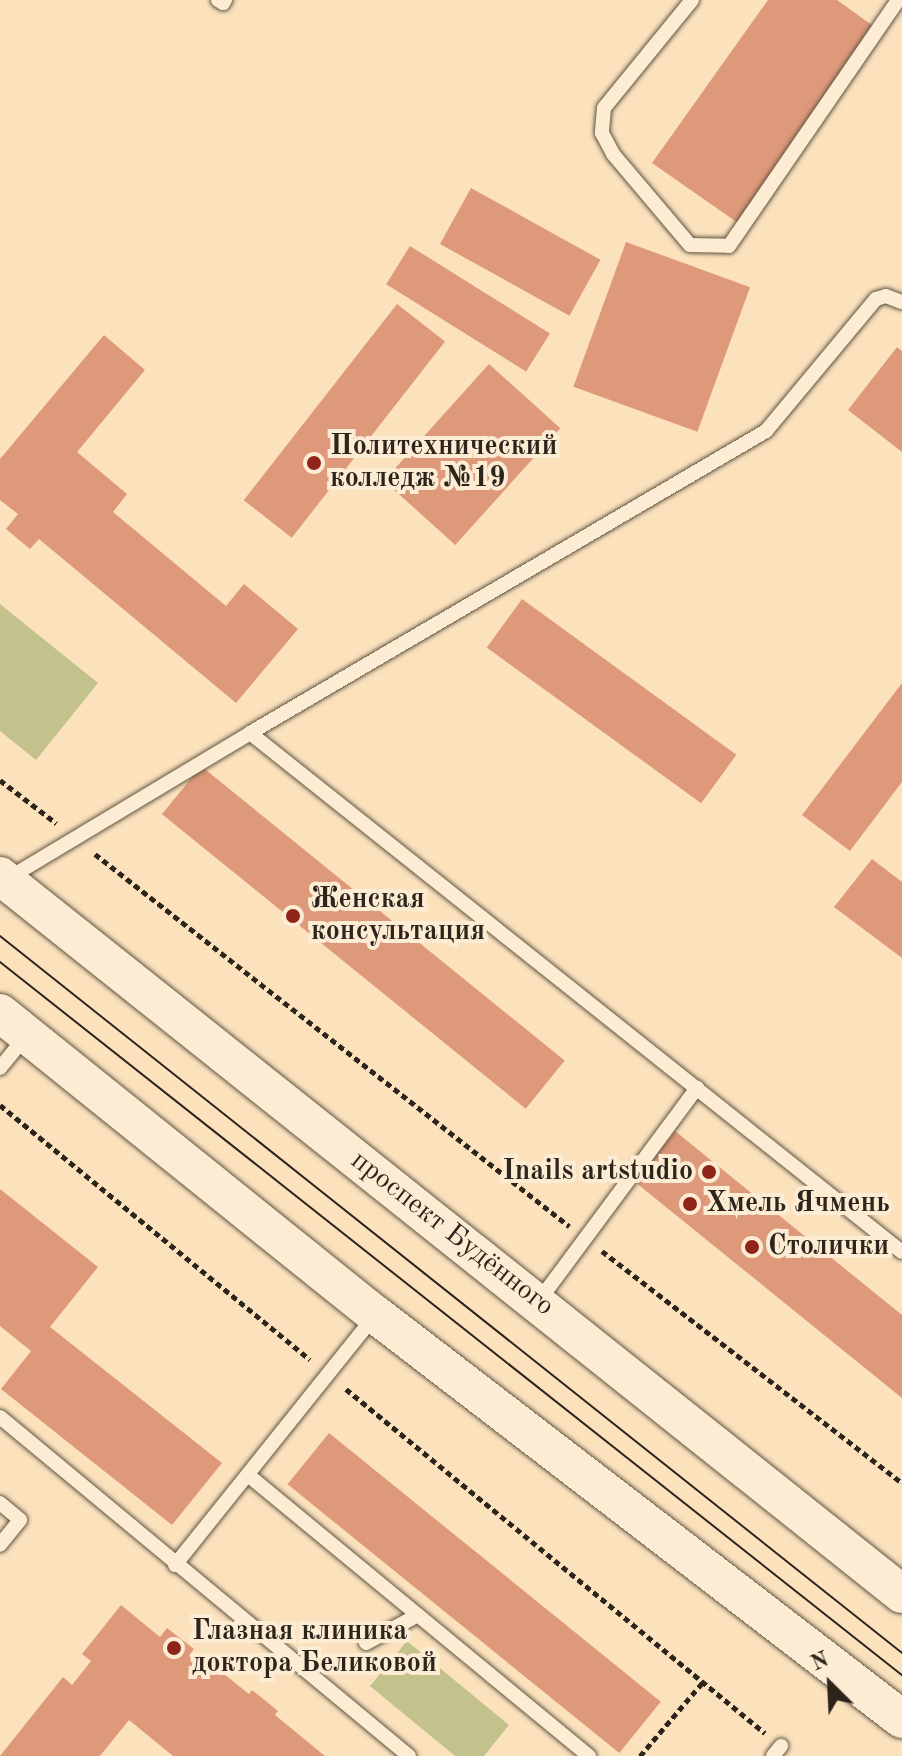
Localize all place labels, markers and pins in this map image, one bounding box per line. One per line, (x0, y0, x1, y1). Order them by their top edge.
place label: Политехнический колледж №19 (330, 430, 558, 496)
marker: Политехнический колледж №19 (305, 454, 323, 472)
place label: Женская консультация (311, 883, 485, 949)
marker: Женская консультация (282, 905, 304, 927)
place label: Inails artstudio (502, 1155, 693, 1189)
marker: Inails artstudio (700, 1163, 718, 1181)
place label: Хмель Ячмень (706, 1187, 890, 1221)
marker: Хмель Ячмень (681, 1195, 699, 1213)
place label: Столички (768, 1230, 889, 1264)
marker: Столички (743, 1238, 761, 1256)
place label: Глазная клиника доктора Беликовой (192, 1615, 437, 1681)
marker: Глазная клиника доктора Беликовой (163, 1637, 185, 1659)

